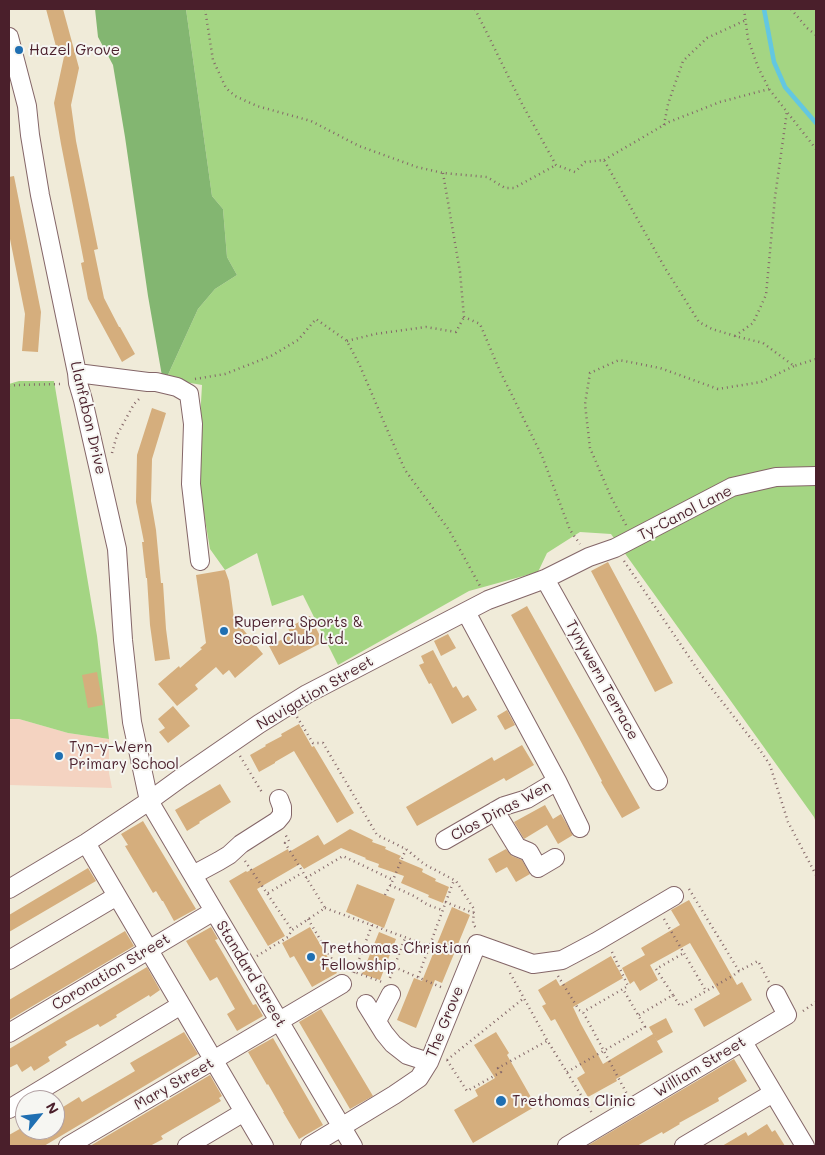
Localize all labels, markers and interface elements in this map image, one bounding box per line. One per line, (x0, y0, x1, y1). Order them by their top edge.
place label: Hazel Grove (29, 41, 120, 59)
marker: Hazel Grove (13, 44, 25, 56)
street label: Llanfabon Drive (66, 360, 110, 476)
street label: Ty-Canol Lane (635, 482, 735, 544)
place label: Ruperra Sports & Social Club Ltd. (234, 613, 363, 648)
street label: Tynywern Terrace (562, 617, 642, 743)
marker: Ruperra Sports & Social Club Ltd. (218, 625, 230, 637)
street label: Navigation Street (253, 652, 377, 734)
place label: Tyn-y-Wern Primary School (69, 738, 179, 773)
marker: Tyn-y-Wern Primary School (53, 750, 65, 762)
street label: Clos Dinas Wen (448, 777, 554, 845)
street label: Standard Street (212, 917, 290, 1031)
street label: Coronation Street (49, 930, 173, 1014)
place label: Trethomas Christian Fellowship (321, 939, 471, 974)
marker: Trethomas Christian Fellowship (305, 951, 317, 963)
street label: The Grove (422, 984, 468, 1060)
street label: William Street (651, 1033, 749, 1101)
street label: Mary Street (131, 1054, 217, 1114)
north arrow (15, 1090, 65, 1140)
place label: Trethomas Clinic (512, 1092, 635, 1110)
marker: Trethomas Clinic (494, 1094, 508, 1108)
text: N (42, 1099, 64, 1117)

